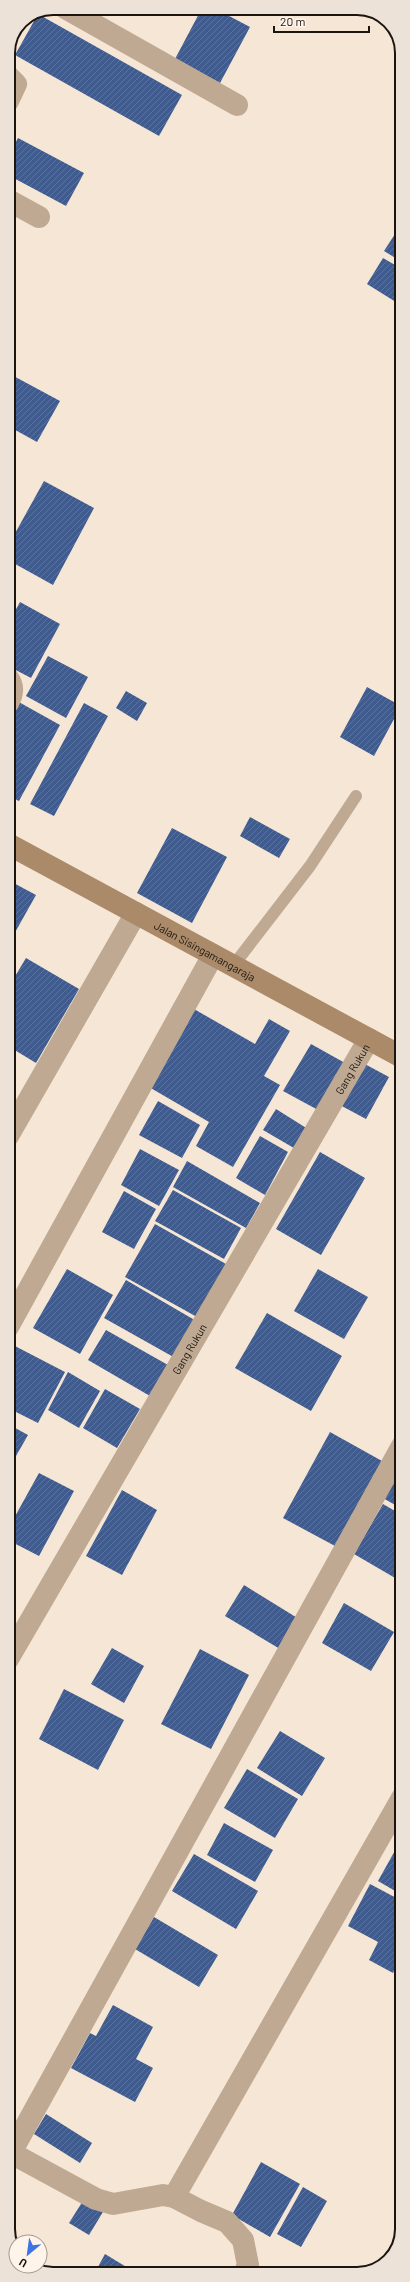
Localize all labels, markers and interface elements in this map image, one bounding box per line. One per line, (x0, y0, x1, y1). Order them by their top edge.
scale bar (274, 8, 369, 34)
text: 20 m (280, 14, 306, 28)
street label: Jalan Sisingamangaraja (152, 918, 258, 983)
street label: Gang Rukun (332, 1041, 371, 1096)
street label: Gang Rukun (169, 1321, 208, 1376)
north arrow (8, 2234, 48, 2274)
text: U (17, 2256, 29, 2271)

